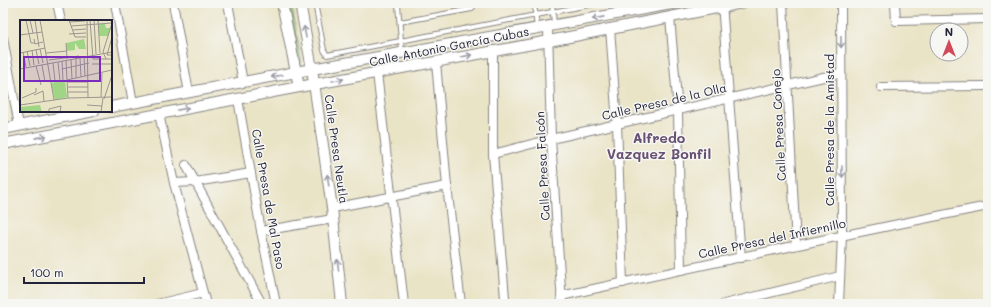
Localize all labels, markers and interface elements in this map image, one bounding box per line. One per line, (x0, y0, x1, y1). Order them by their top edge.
one-way arrow (591, 14, 604, 22)
inset map (20, 20, 112, 112)
north arrow (929, 22, 969, 62)
street label: Calle Antonio García Cubas (368, 23, 530, 69)
text: N (945, 24, 953, 39)
one-way arrow (301, 26, 309, 39)
one-way arrow (837, 35, 845, 48)
one-way arrow (459, 52, 472, 60)
street label: Calle Presa de la Amistad (821, 54, 837, 206)
street label: Calle Presa Conejo (767, 69, 789, 181)
one-way arrow (271, 72, 284, 80)
one-way arrow (331, 76, 344, 84)
street label: Calle Presa de la Olla (600, 79, 728, 123)
street label: Calle Presa Neutla (321, 93, 353, 205)
one-way arrow (176, 105, 189, 113)
street label: Calle Presa Falcón (531, 111, 553, 221)
street label: Calle Presa de Mal Paso (249, 128, 289, 270)
district label: Alfredo Vazquez Bonfil (607, 128, 711, 163)
one-way arrow (34, 132, 47, 140)
one-way arrow (838, 165, 846, 178)
one-way arrow (324, 174, 332, 187)
street label: Calle Presa del Infiernillo (697, 215, 847, 261)
scale bar (24, 259, 144, 285)
one-way arrow (334, 259, 342, 272)
text: 100 m (30, 264, 64, 280)

